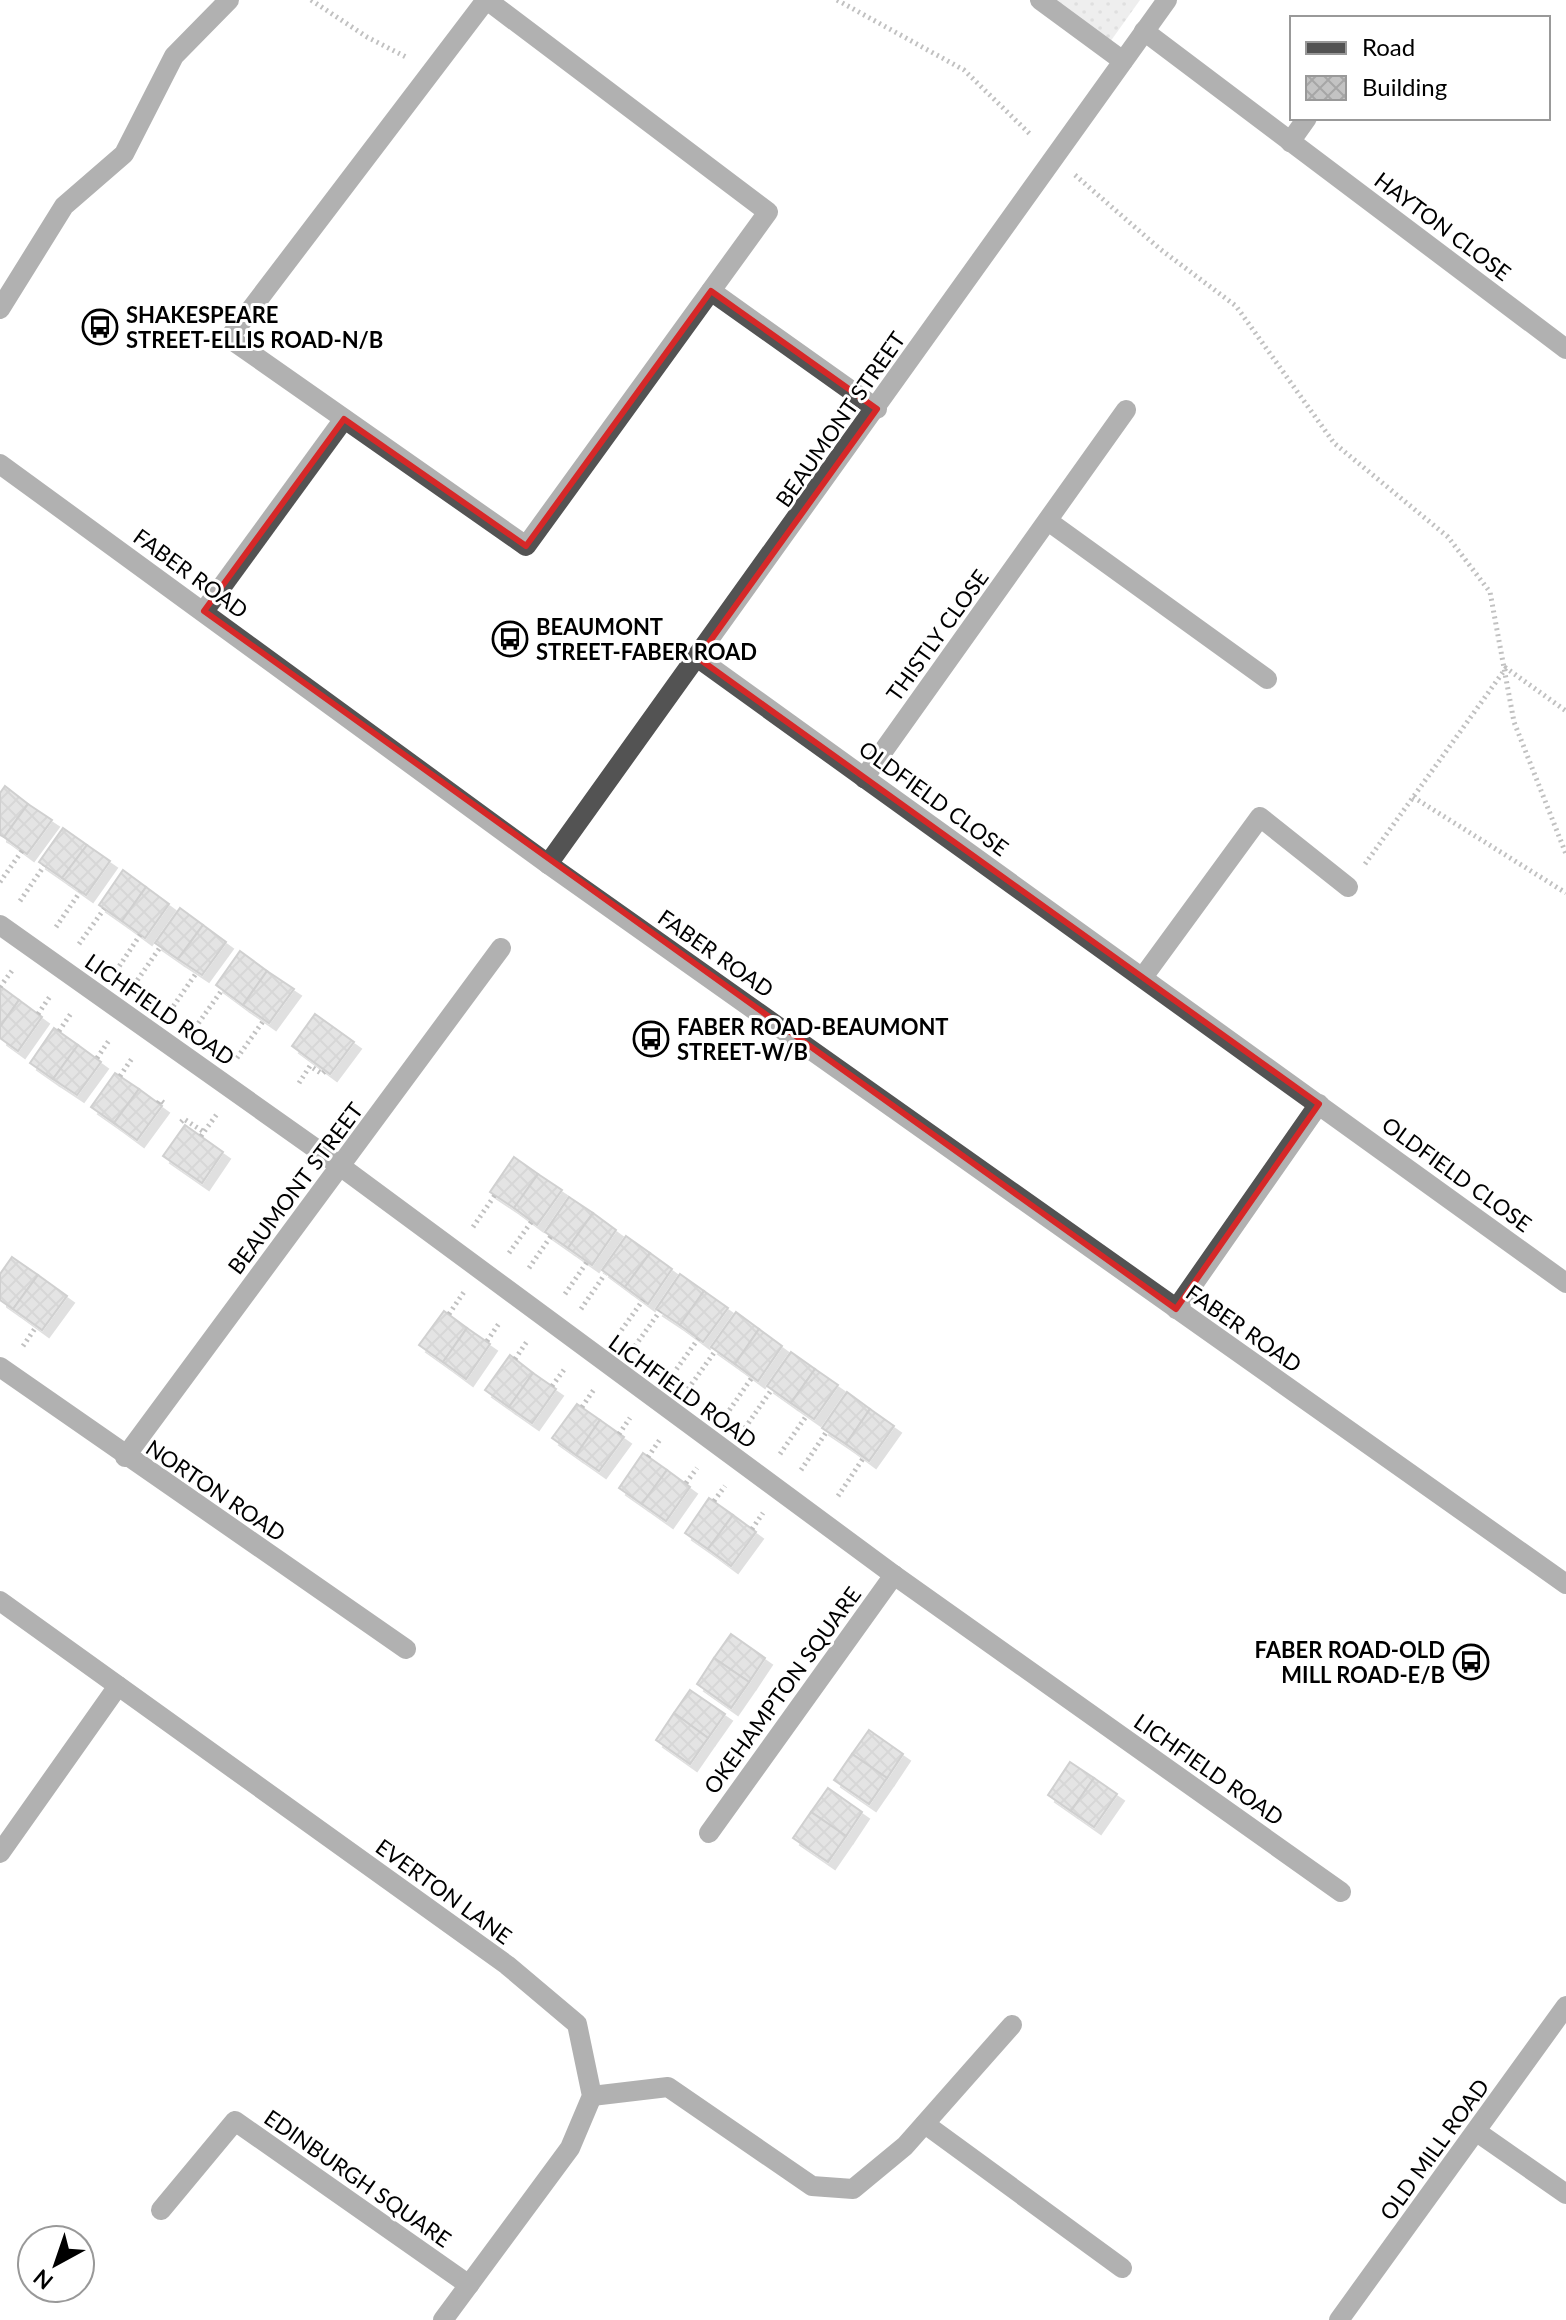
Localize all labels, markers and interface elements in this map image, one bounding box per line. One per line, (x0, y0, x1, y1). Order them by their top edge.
legend (1290, 16, 1550, 120)
text: Road (1362, 32, 1415, 61)
text: Building (1362, 72, 1447, 101)
street label: HAYTON CLOSE (1369, 166, 1517, 286)
place label: SHAKESPEARE STREET-ELLIS ROAD-N/B (126, 301, 383, 353)
bus stop icon: SHAKESPEARE STREET-ELLIS ROAD-N/B (81, 308, 119, 346)
street label: BEAUMONT STREET (769, 326, 911, 512)
street label: FABER ROAD (129, 522, 253, 624)
street label: THISTLY CLOSE (880, 564, 994, 706)
place label: BEAUMONT STREET-FABER ROAD (536, 613, 757, 665)
bus stop icon: BEAUMONT STREET-FABER ROAD (491, 620, 529, 658)
street label: OLDFIELD CLOSE (854, 735, 1014, 861)
street label: FABER ROAD (653, 903, 779, 1003)
street label: LICHFIELD ROAD (80, 947, 240, 1071)
place label: FABER ROAD-BEAUMONT STREET-W/B (677, 1013, 949, 1065)
bus stop icon: FABER ROAD-BEAUMONT STREET-W/B (632, 1020, 670, 1058)
street label: BEAUMONT STREET (222, 1097, 368, 1279)
street label: OLDFIELD CLOSE (1377, 1111, 1537, 1237)
street label: FABER ROAD (1181, 1278, 1307, 1378)
street label: LICHFIELD ROAD (604, 1328, 762, 1454)
street label: NORTON ROAD (141, 1433, 291, 1547)
street label: OKEHAMPTON SQUARE (698, 1581, 866, 1799)
place label: FABER ROAD-OLD MILL ROAD-E/B (1255, 1636, 1445, 1688)
bus stop icon: FABER ROAD-OLD MILL ROAD-E/B (1452, 1643, 1490, 1681)
street label: LICHFIELD ROAD (1129, 1707, 1289, 1831)
street label: EVERTON LANE (371, 1833, 517, 1949)
street label: OLD MILL ROAD (1374, 2073, 1494, 2225)
street label: EDINBURGH SQUARE (259, 2103, 457, 2253)
north arrow (16, 2224, 96, 2304)
text: N (28, 2264, 58, 2295)

